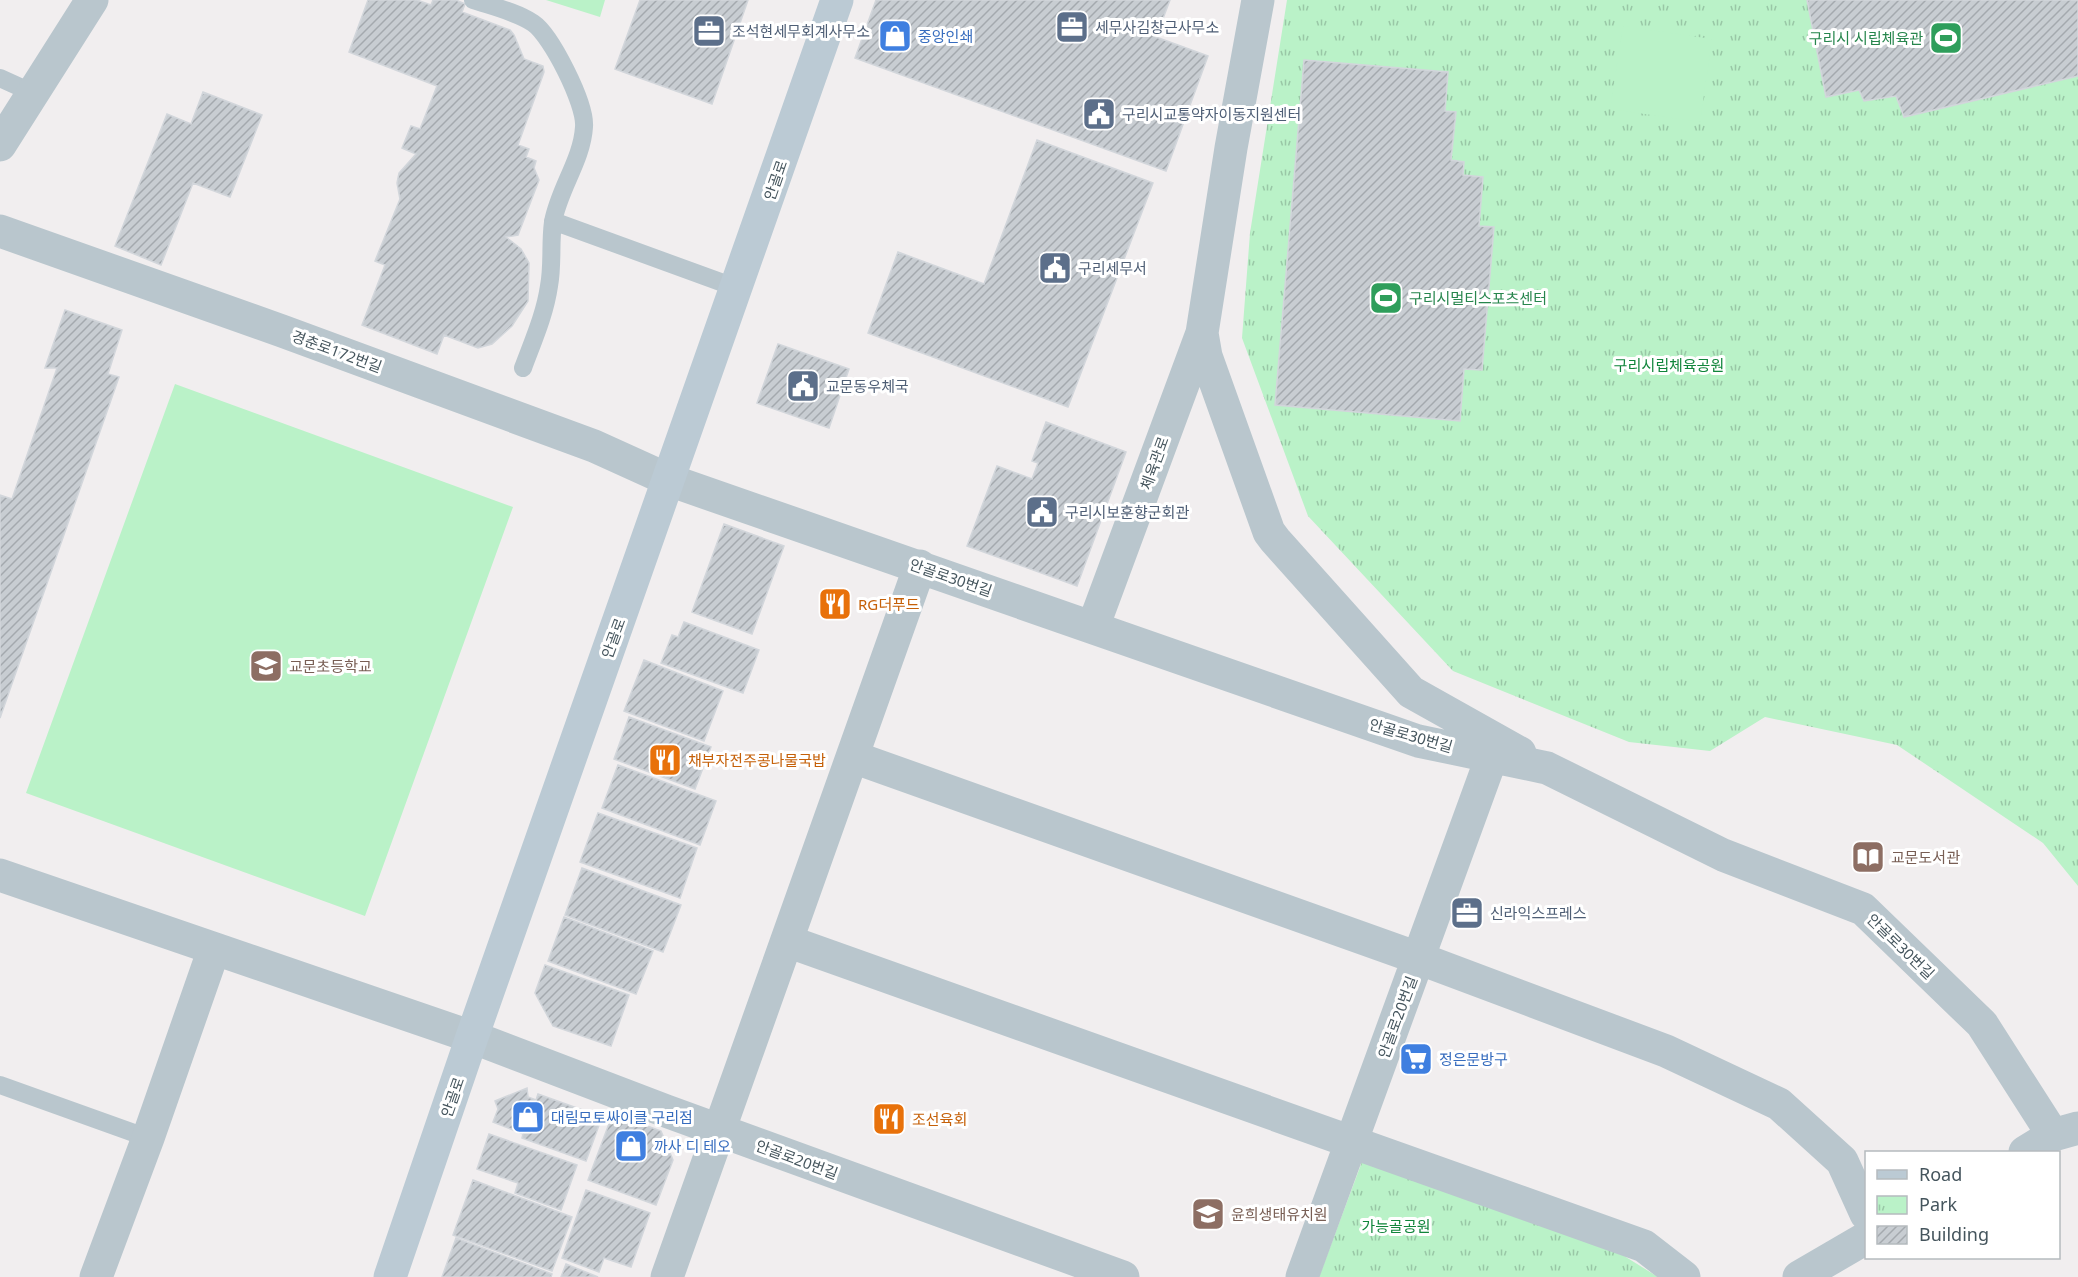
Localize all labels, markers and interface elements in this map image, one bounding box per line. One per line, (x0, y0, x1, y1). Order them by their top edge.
office icon: 세무사김창근사무소 (1054, 9, 1090, 45)
office icon: 조석현세무회계사무소 (691, 13, 727, 49)
place label: 세무사김창근사무소 (1095, 17, 1219, 37)
shop icon: 중앙인쇄 (877, 18, 913, 54)
sports icon: 구리시 시립체육관 (1928, 20, 1964, 56)
place label: 조석현세무회계사무소 (732, 21, 870, 41)
place label: 중앙인쇄 (918, 26, 973, 46)
place label: 구리시 시립체육관 (1809, 28, 1923, 48)
public building icon: 구리시교통약자이동지원센터 (1081, 96, 1117, 132)
place label: 구리시교통약자이동지원센터 (1122, 104, 1301, 124)
street label: 안골로 (759, 157, 791, 203)
public building icon: 구리세무서 (1037, 250, 1073, 286)
place label: 구리세무서 (1078, 258, 1147, 278)
sports icon: 구리시멀티스포츠센터 (1368, 280, 1404, 316)
place label: 구리시멀티스포츠센터 (1409, 288, 1547, 308)
street label: 경춘로172번길 (289, 325, 385, 377)
park label: 구리시립체육공원 (1614, 355, 1724, 375)
public building icon: 교문동우체국 (785, 368, 821, 404)
place label: 교문동우체국 (826, 376, 909, 396)
street label: 체육관로 (1135, 434, 1173, 492)
public building icon: 구리시보훈향군회관 (1024, 494, 1060, 530)
place label: 구리시보훈향군회관 (1065, 502, 1189, 522)
street label: 안골로30번길 (907, 554, 995, 600)
restaurant icon: RG더푸드 (817, 586, 853, 622)
place label: RG더푸드 (858, 594, 920, 614)
street label: 안골로 (597, 615, 629, 661)
school or university icon: 교문초등학교 (248, 648, 284, 684)
place label: 교문초등학교 (289, 656, 372, 676)
street label: 안골로30번길 (1367, 714, 1455, 756)
restaurant icon: 채부자전주콩나물국밥 (647, 742, 683, 778)
place label: 채부자전주콩나물국밥 (688, 750, 826, 770)
library icon: 교문도서관 (1850, 839, 1886, 875)
place label: 교문도서관 (1891, 847, 1960, 867)
office icon: 신라익스프레스 (1449, 895, 1485, 931)
place label: 신라익스프레스 (1490, 903, 1587, 923)
street label: 안골로30번길 (1863, 909, 1939, 983)
street label: 안골로20번길 (1373, 973, 1421, 1061)
supermarket icon: 정은문방구 (1398, 1041, 1434, 1077)
place label: 정은문방구 (1439, 1049, 1508, 1069)
street label: 안골로 (436, 1074, 468, 1120)
shop icon: 대림모토싸이클 구리점 (510, 1099, 546, 1135)
restaurant icon: 조선육회 (871, 1101, 907, 1137)
place label: 대림모토싸이클 구리점 (551, 1107, 693, 1127)
place label: 조선육회 (912, 1109, 967, 1129)
shop icon: 까사 디 테오 (613, 1128, 649, 1164)
street label: 안골로20번길 (753, 1135, 841, 1183)
place label: 까사 디 테오 (654, 1136, 731, 1156)
legend (1865, 1151, 2060, 1259)
text: Road (1919, 1162, 1962, 1186)
text: Park (1919, 1192, 1957, 1216)
school or university icon: 윤희생태유치원 (1190, 1196, 1226, 1232)
place label: 윤희생태유치원 (1231, 1204, 1328, 1224)
park label: 가능골공원 (1361, 1216, 1431, 1236)
text: Building (1919, 1222, 1989, 1246)

